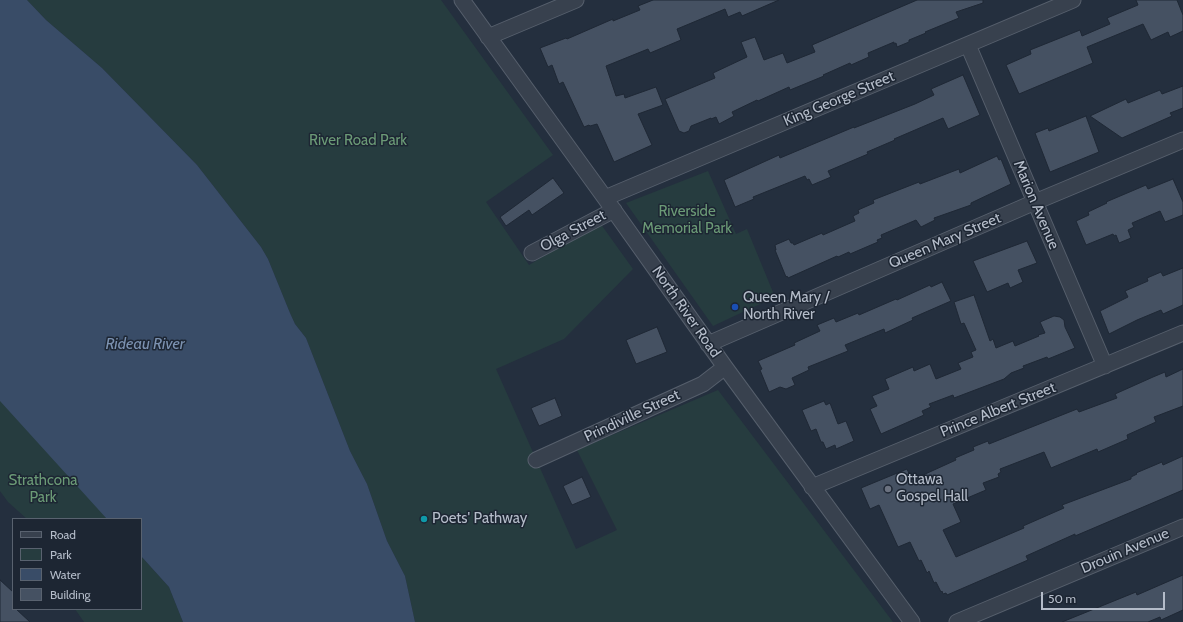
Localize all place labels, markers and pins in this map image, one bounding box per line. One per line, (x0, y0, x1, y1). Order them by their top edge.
place label: Queen Mary / North River (743, 289, 829, 324)
marker: Queen Mary / North River (730, 302, 740, 312)
place label: Ottawa Gospel Hall (896, 471, 968, 506)
marker: Ottawa Gospel Hall (883, 484, 893, 494)
place label: Poets' Pathway (432, 510, 527, 528)
marker: Poets' Pathway (419, 514, 429, 524)

